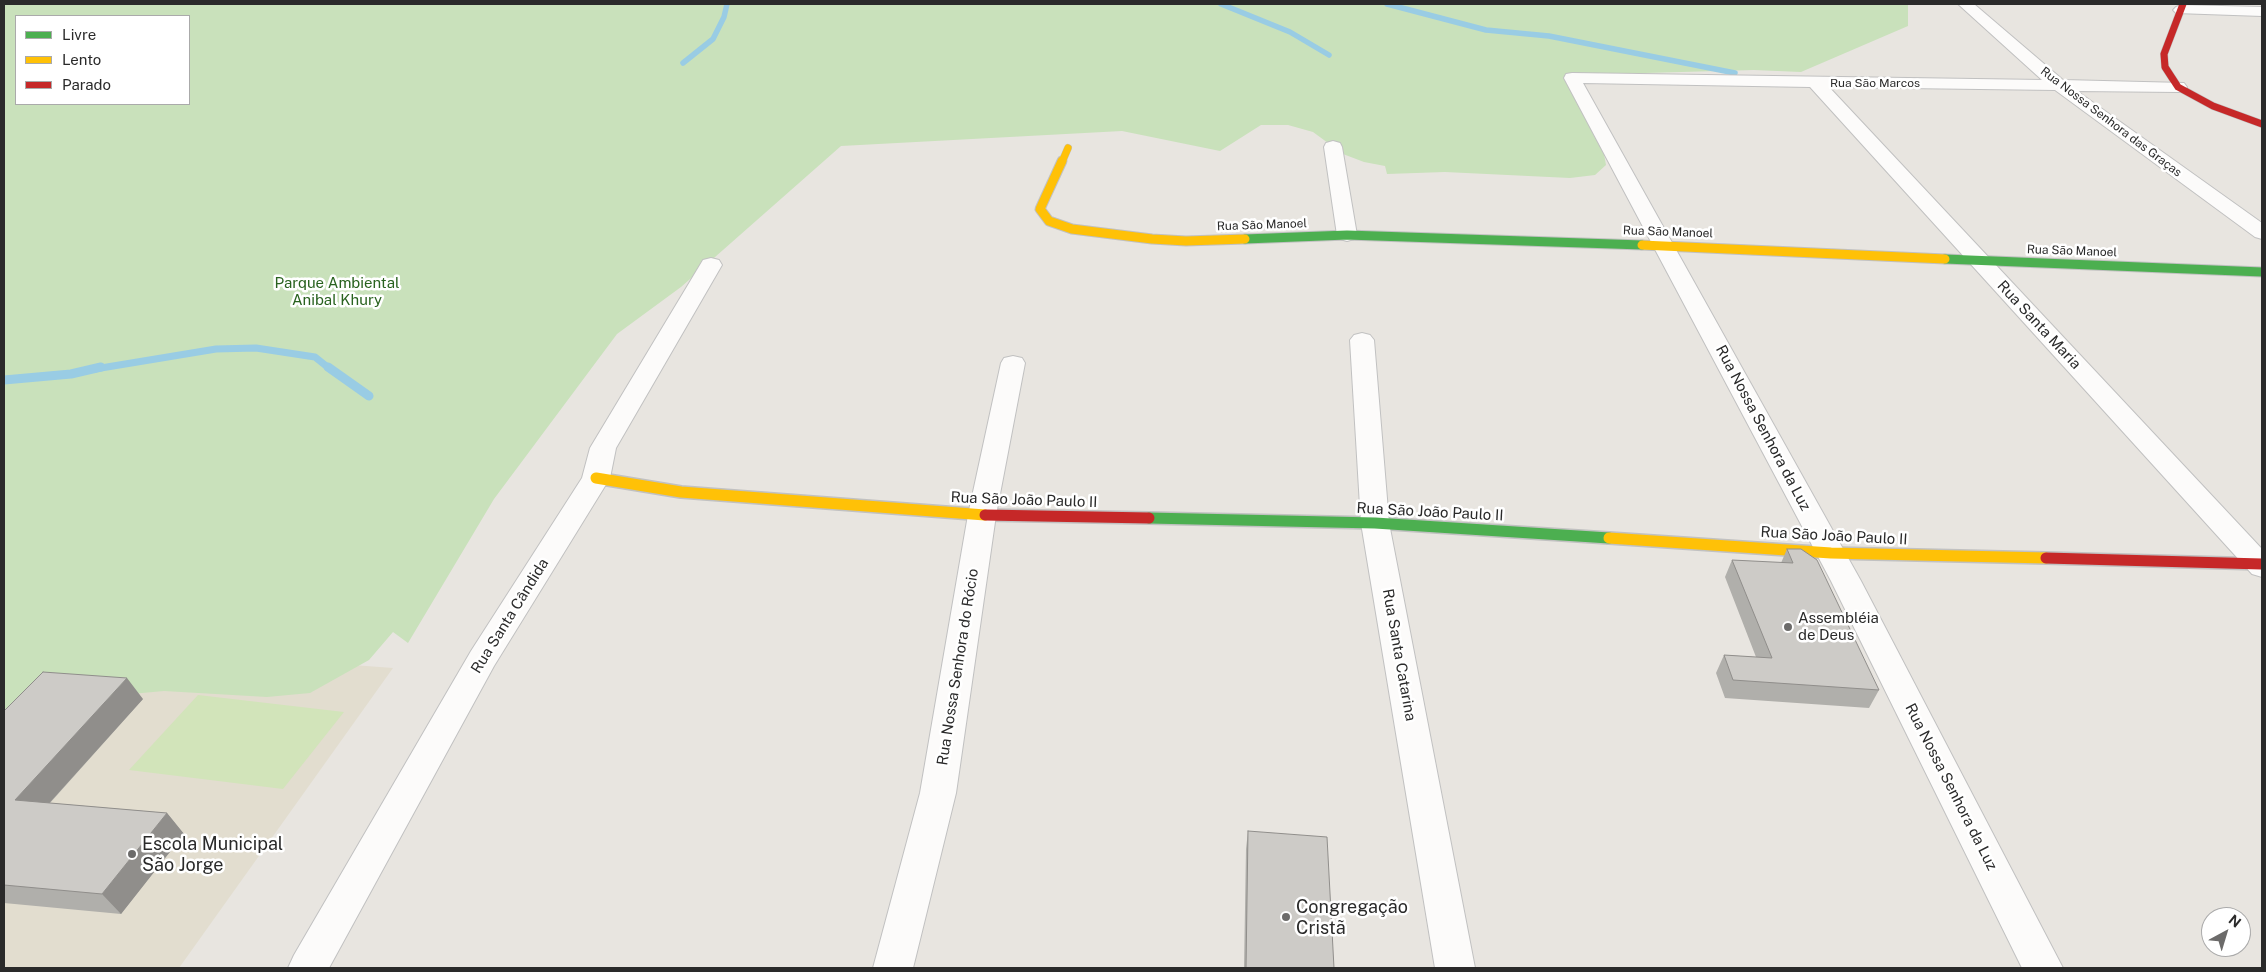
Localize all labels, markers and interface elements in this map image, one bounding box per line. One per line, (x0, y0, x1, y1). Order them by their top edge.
legend (15, 15, 190, 105)
text: Livre (62, 26, 96, 43)
text: Lento (62, 51, 101, 68)
street label: Rua Nossa Senhora das Graças (2038, 64, 2184, 180)
text: Parado (62, 76, 111, 93)
street label: Rua São Marcos (1830, 76, 1920, 90)
street label: Rua São Manoel (1217, 216, 1307, 234)
street label: Rua São Manoel (1623, 223, 1713, 241)
street label: Rua São Manoel (2027, 242, 2117, 260)
park label: Parque Ambiental Anibal Khury (275, 274, 399, 309)
street label: Rua Santa Maria (1993, 277, 2085, 373)
street label: Rua Nossa Senhora da Luz (1712, 342, 1814, 514)
street label: Rua São João Paulo II (950, 488, 1098, 512)
street label: Rua São João Paulo II (1356, 499, 1504, 525)
street label: Rua São João Paulo II (1760, 523, 1908, 549)
street label: Rua Santa Cândida (467, 555, 553, 677)
street label: Rua Nossa Senhora do Rócio (934, 567, 982, 767)
street label: Rua Santa Catarina (1379, 588, 1419, 722)
place label: Assembléia de Deus (1798, 609, 1879, 644)
marker: Assembléia de Deus (1782, 621, 1794, 633)
street label: Rua Nossa Senhora da Luz (1901, 701, 2001, 873)
place label: Escola Municipal São Jorge (142, 833, 283, 876)
marker: Escola Municipal São Jorge (126, 848, 138, 860)
place label: Congregação Cristã (1296, 896, 1408, 939)
north arrow (2201, 907, 2251, 957)
marker: Congregação Cristã (1280, 911, 1292, 923)
text: N (2226, 911, 2244, 931)

